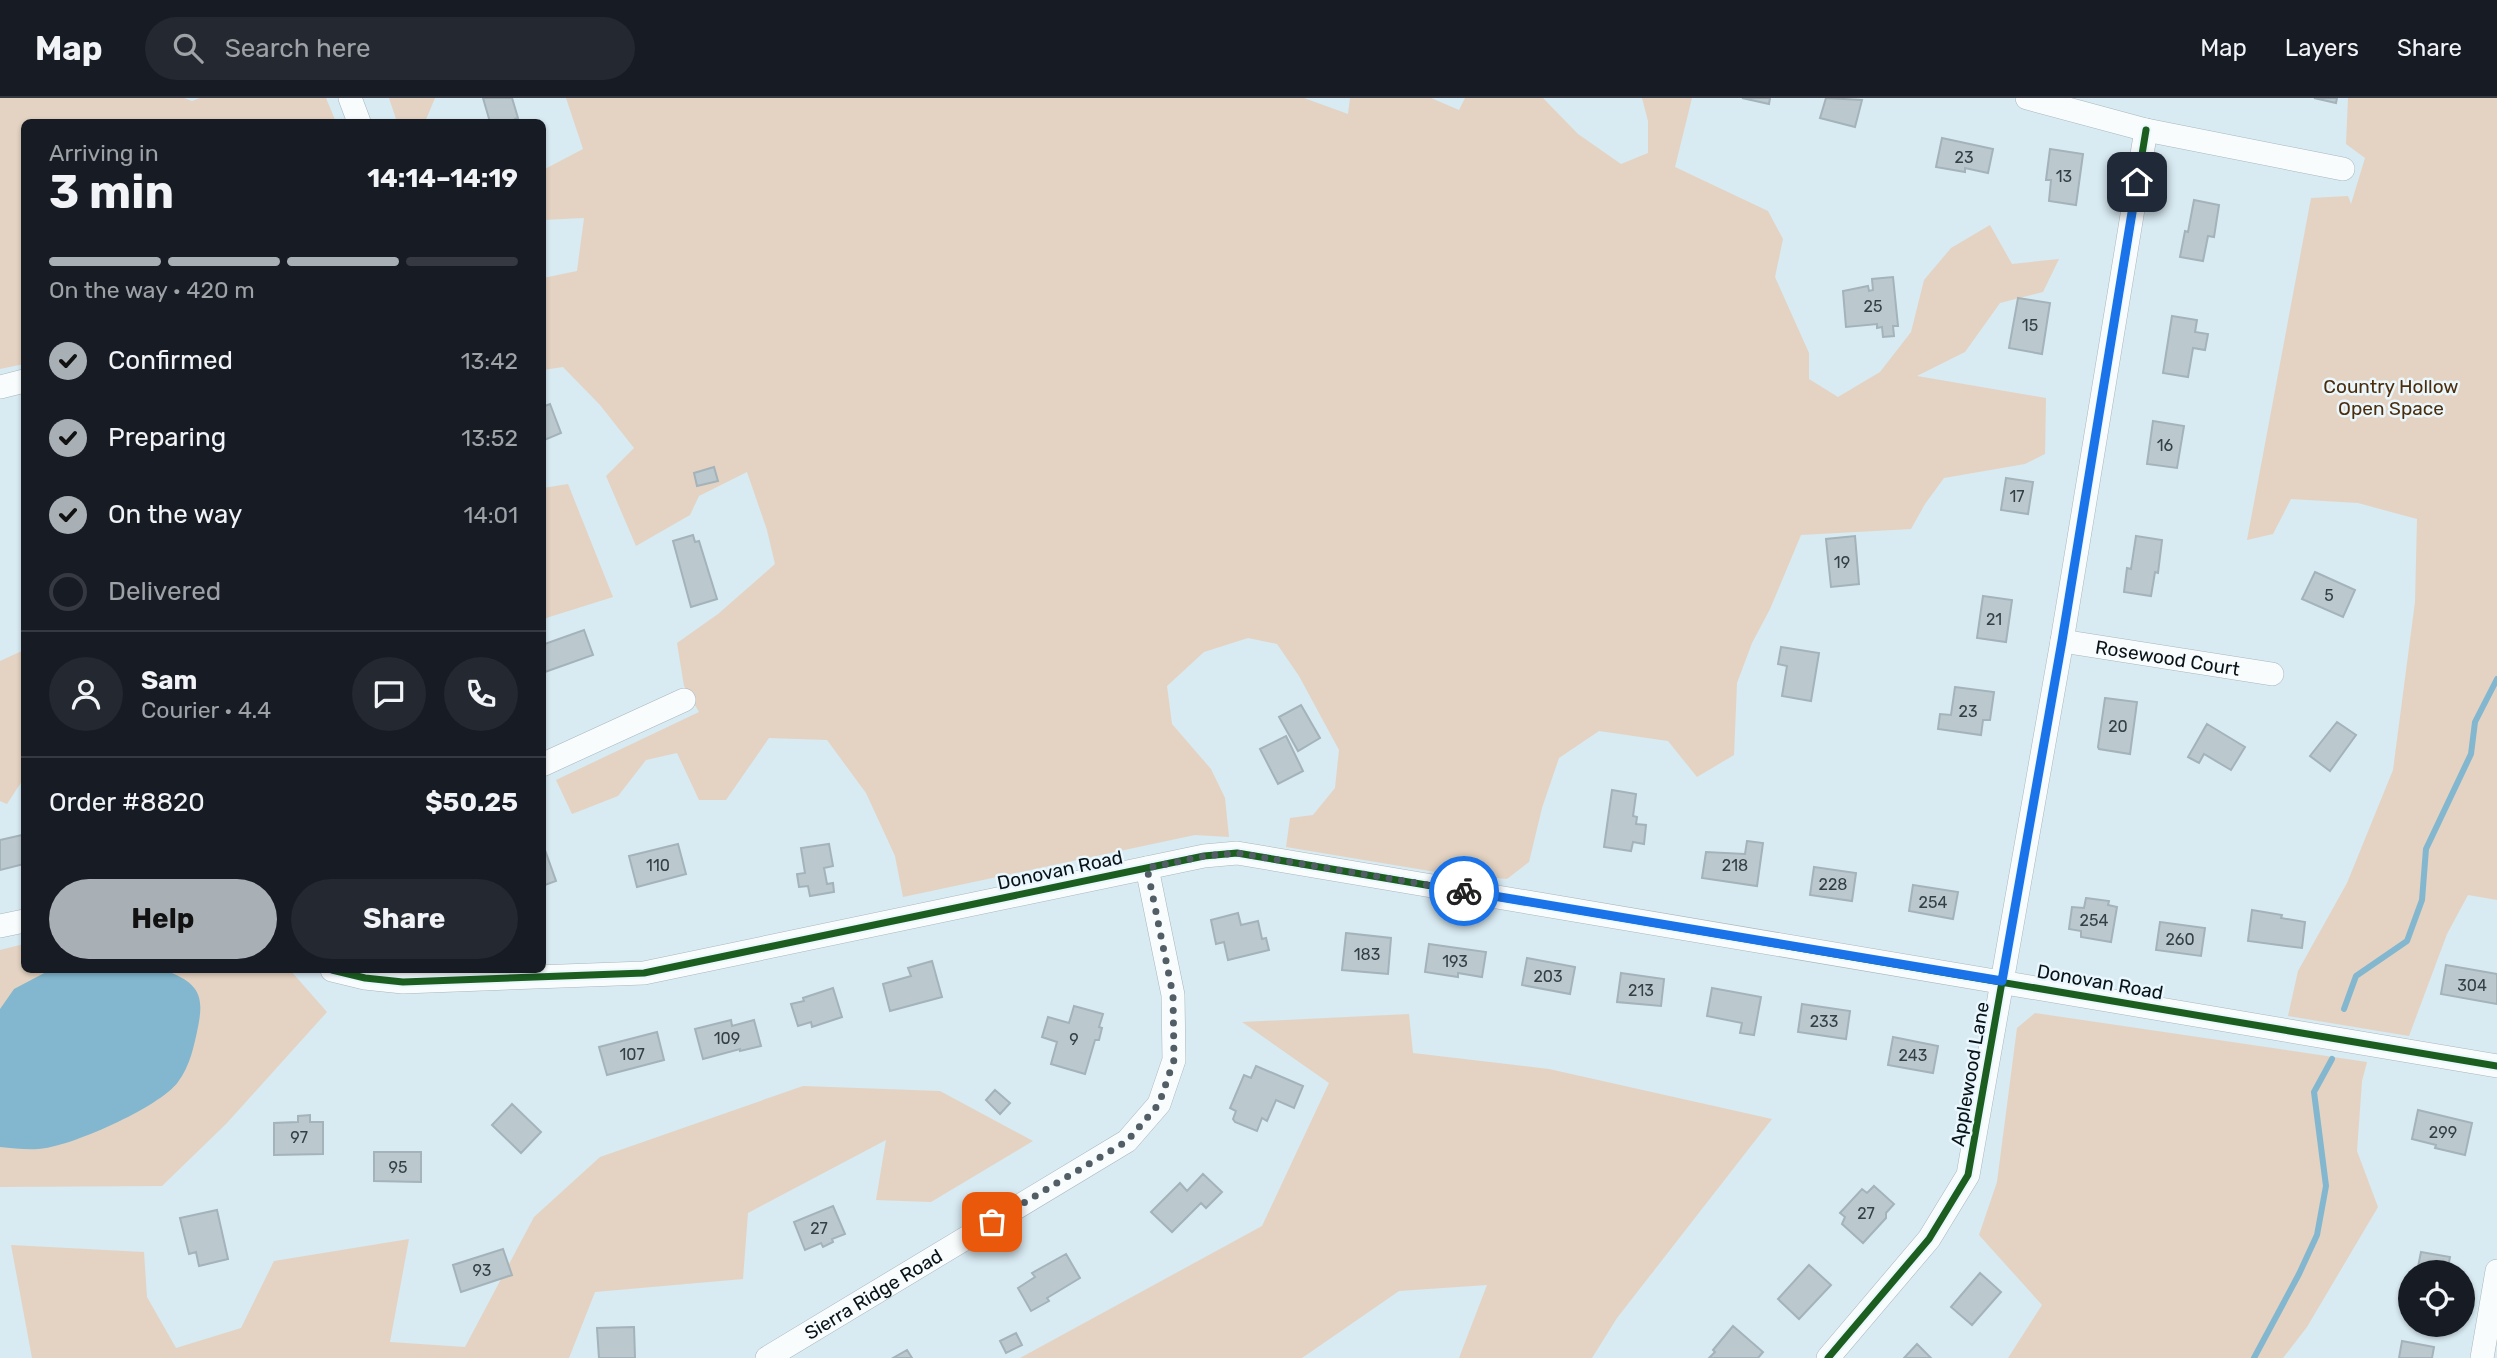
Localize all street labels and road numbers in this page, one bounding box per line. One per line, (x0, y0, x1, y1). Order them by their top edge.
street label: Rosewood Court (2094, 635, 2242, 680)
street label: Donovan Road (995, 845, 1125, 895)
street label: Donovan Road (2035, 960, 2165, 1004)
street label: Applewood Lane (1946, 1000, 1994, 1148)
street label: Sierra Ridge Road (800, 1244, 946, 1344)

